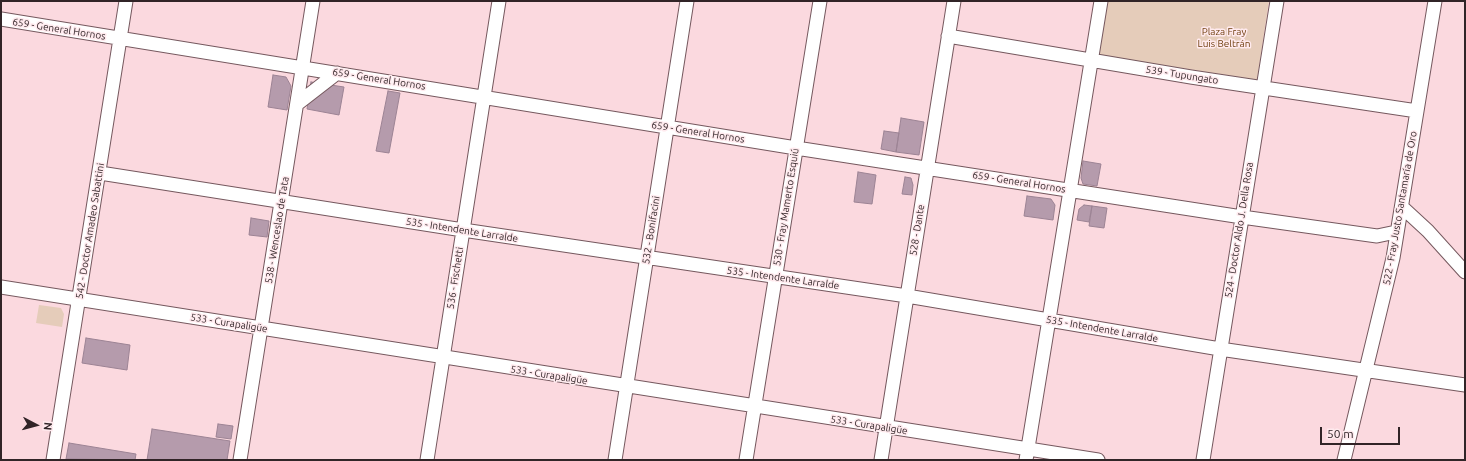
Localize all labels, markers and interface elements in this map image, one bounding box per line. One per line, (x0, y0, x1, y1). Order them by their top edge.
street label: 659 - General Hornos (12, 16, 106, 42)
park label: Plaza Fray Luis Beltrán (1198, 26, 1250, 50)
street label: 539 - Tupungato (1145, 63, 1219, 87)
street label: 659 - General Hornos (332, 66, 426, 92)
street label: 659 - General Hornos (651, 119, 745, 145)
street label: 522 - Fray Justo Santamaría de Oro (1381, 130, 1419, 286)
street label: 530 - Fray Mamerto Esquiú (771, 147, 801, 267)
street label: 524 - Doctor Aldo J. Della Rosa (1222, 161, 1256, 299)
street label: 542 - Doctor Amadeo Sabattini (73, 162, 107, 300)
street label: 659 - General Hornos (972, 169, 1066, 195)
street label: 538 - Wenceslao de Tata (263, 176, 291, 284)
street label: 532 - Bonifacini (640, 195, 662, 265)
street label: 528 - Dante (907, 204, 927, 256)
street label: 535 - Intendente Larralde (405, 215, 519, 245)
street label: 536 - Fischetti (444, 246, 466, 310)
street label: 535 - Intendente Larralde (726, 264, 840, 292)
street label: 533 - Curapaligüe (190, 311, 268, 335)
street label: 535 - Intendente Larralde (1045, 313, 1159, 345)
street label: 533 - Curapaligüe (510, 363, 588, 387)
north arrow (16, 405, 56, 445)
street label: 533 - Curapaligüe (830, 413, 908, 437)
scale bar (1322, 419, 1402, 445)
text: N (42, 422, 54, 431)
text: 50 m (1327, 427, 1354, 440)

